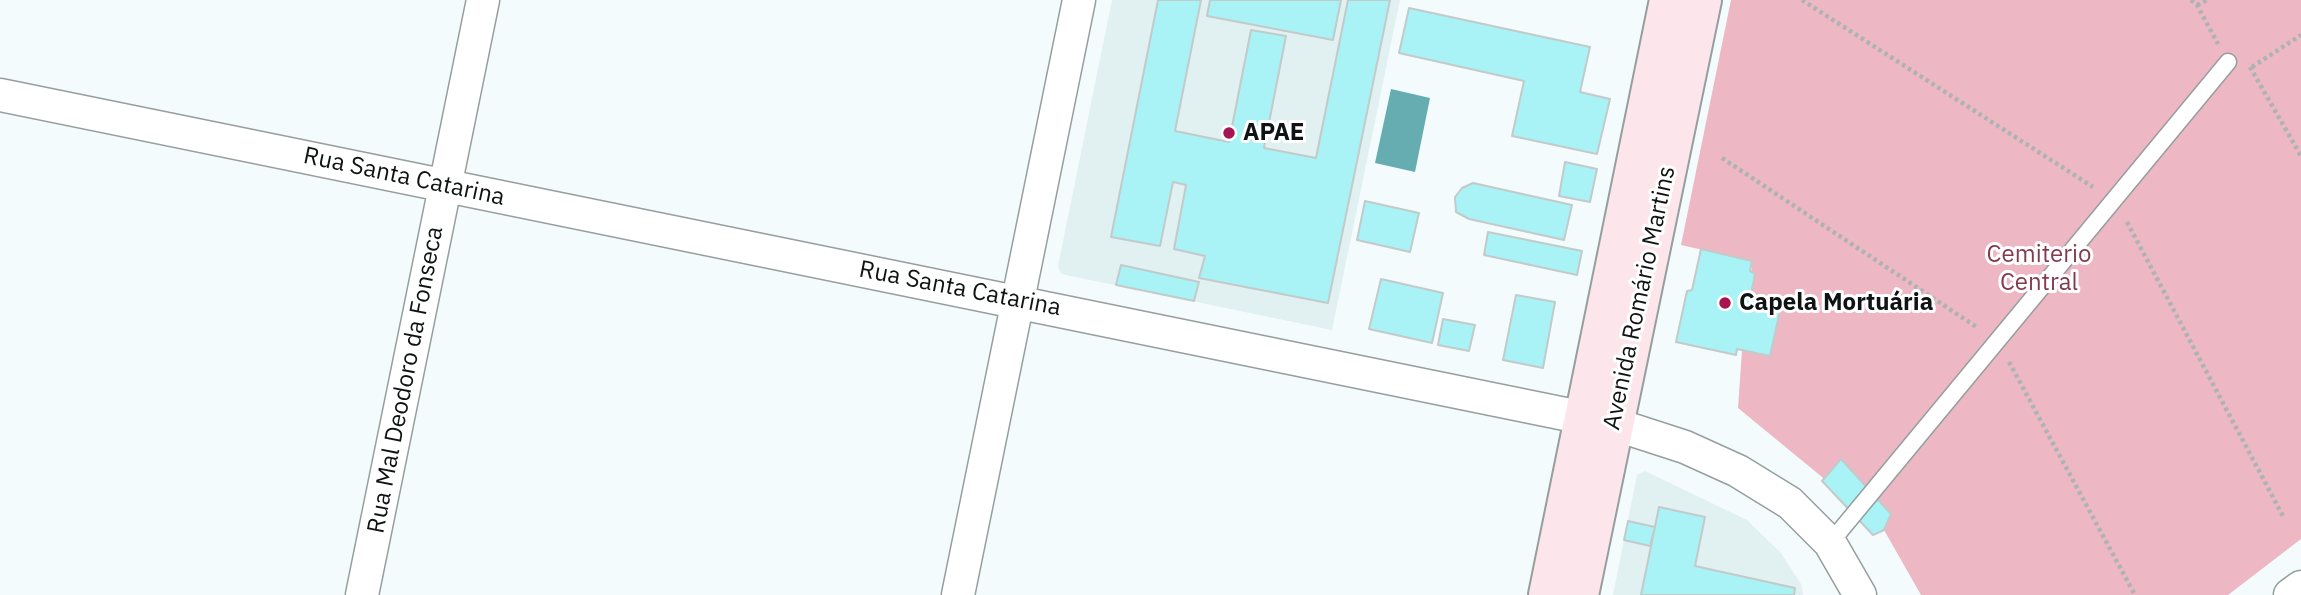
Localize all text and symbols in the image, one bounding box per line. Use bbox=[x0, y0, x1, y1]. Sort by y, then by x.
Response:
place label: APAE bbox=[1243, 119, 1304, 147]
marker: APAE bbox=[1221, 125, 1237, 141]
street label: Rua Santa Catarina bbox=[301, 142, 507, 212]
street label: Avenida Romário Martins bbox=[1598, 164, 1682, 432]
street label: Rua Mal Deodoro da Fonseca bbox=[362, 224, 450, 536]
park label: Cemiterio Central bbox=[1987, 241, 2091, 297]
street label: Rua Santa Catarina bbox=[857, 255, 1063, 323]
place label: Capela Mortuária bbox=[1739, 289, 1933, 317]
marker: Capela Mortuária bbox=[1717, 295, 1733, 311]

